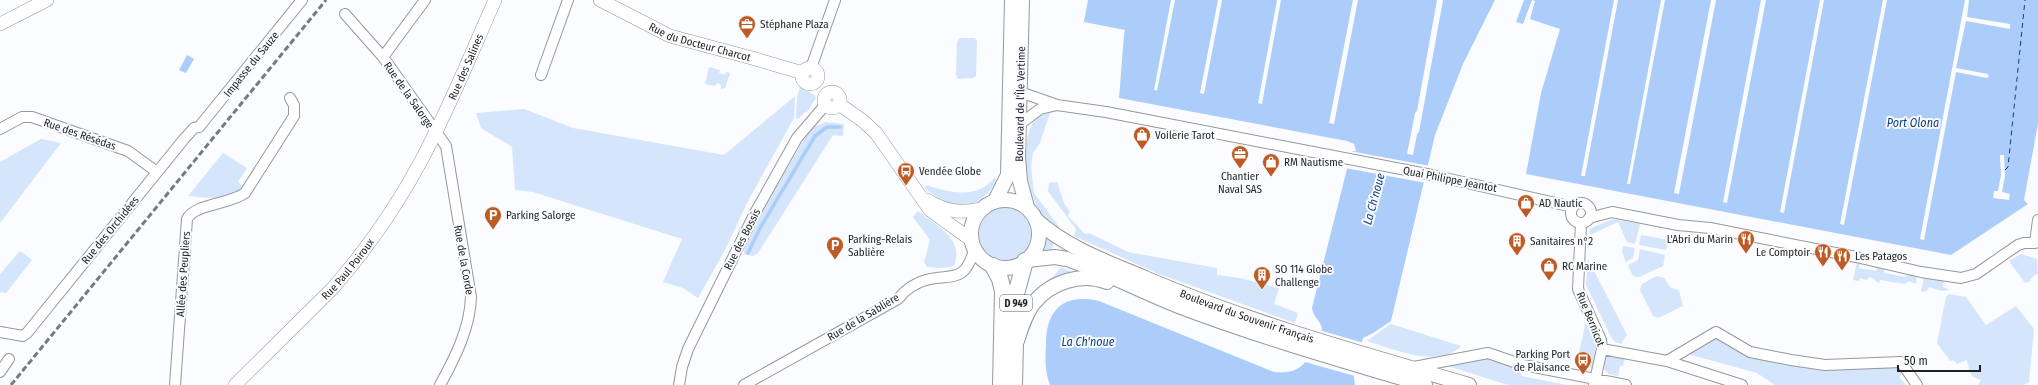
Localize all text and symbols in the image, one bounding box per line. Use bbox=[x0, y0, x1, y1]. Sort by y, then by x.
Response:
office icon: Stéphane Plaza bbox=[737, 14, 757, 39]
place label: Stéphane Plaza bbox=[760, 18, 829, 31]
street label: Rue du Docteur Charcot bbox=[647, 20, 752, 64]
street label: Impasse du Sauze bbox=[221, 29, 282, 100]
street label: Rue des Salines bbox=[446, 32, 487, 102]
street label: Boulevard de l'Île Vertime bbox=[1013, 46, 1028, 162]
street label: Rue de la Salorge bbox=[381, 60, 436, 131]
street label: Rue des Résédas bbox=[42, 116, 118, 153]
water label: Port Olona bbox=[1887, 116, 1939, 130]
shop icon: Voilerie Tarot bbox=[1132, 125, 1152, 150]
place label: Voilerie Tarot bbox=[1155, 129, 1215, 142]
office icon: Chantier Naval SAS bbox=[1230, 144, 1250, 169]
shop icon: RM Nautisme bbox=[1261, 152, 1281, 177]
place label: RM Nautisme bbox=[1284, 156, 1343, 169]
bus stop icon: Vendée Globe bbox=[896, 161, 916, 186]
street label: Quai Philippe Jeantot bbox=[1402, 164, 1498, 195]
place label: Vendée Globe bbox=[919, 165, 981, 178]
place label: Chantier Naval SAS bbox=[1218, 170, 1263, 196]
water label: La Ch'noue bbox=[1360, 171, 1388, 226]
shop icon: AD Nautic bbox=[1516, 193, 1536, 218]
street label: Rue des Orchidées bbox=[79, 194, 142, 267]
place label: AD Nautic bbox=[1539, 197, 1583, 210]
parking icon: Parking Salorge bbox=[483, 205, 503, 230]
street label: Rue des Bossis bbox=[721, 206, 764, 272]
place label: Parking Salorge bbox=[506, 209, 575, 222]
street label: Rue de la Corde bbox=[451, 224, 476, 296]
restaurant icon: L'Abri du Marin bbox=[1736, 229, 1756, 254]
street label: Allée des Peupliers bbox=[174, 231, 193, 317]
building icon: Sanitaires n°2 bbox=[1507, 231, 1527, 256]
place label: Parking-Relais Sablière bbox=[848, 233, 912, 259]
place label: L'Abri du Marin bbox=[1667, 233, 1733, 246]
parking icon: Parking-Relais Sablière bbox=[825, 235, 845, 260]
place label: Sanitaires n°2 bbox=[1530, 235, 1593, 248]
street label: Rue Paul Poiroux bbox=[319, 236, 377, 303]
restaurant icon: Le Comptoir bbox=[1813, 242, 1833, 267]
place label: Le Comptoir bbox=[1756, 246, 1810, 259]
restaurant icon: Les Patagos bbox=[1832, 246, 1852, 271]
place label: Les Patagos bbox=[1855, 250, 1907, 263]
shop icon: RC Marine bbox=[1539, 256, 1559, 281]
place label: RC Marine bbox=[1562, 260, 1607, 273]
place label: SO 114 Globe Challenge bbox=[1275, 263, 1333, 289]
building icon: SO 114 Globe Challenge bbox=[1252, 265, 1272, 290]
street label: Boulevard du Souvenir Français bbox=[1178, 287, 1316, 346]
street label: Rue Bernicot bbox=[1574, 290, 1607, 349]
street label: Rue de la Sablière bbox=[825, 291, 901, 344]
road number: D 949 bbox=[1000, 295, 1032, 311]
water label: La Ch'noue bbox=[1062, 335, 1115, 349]
scale bar bbox=[1898, 347, 1980, 373]
place label: Parking Port de Plaisance bbox=[1514, 348, 1570, 374]
bus stop icon: Parking Port de Plaisance bbox=[1573, 350, 1593, 375]
text: 50 m bbox=[1904, 354, 1928, 368]

